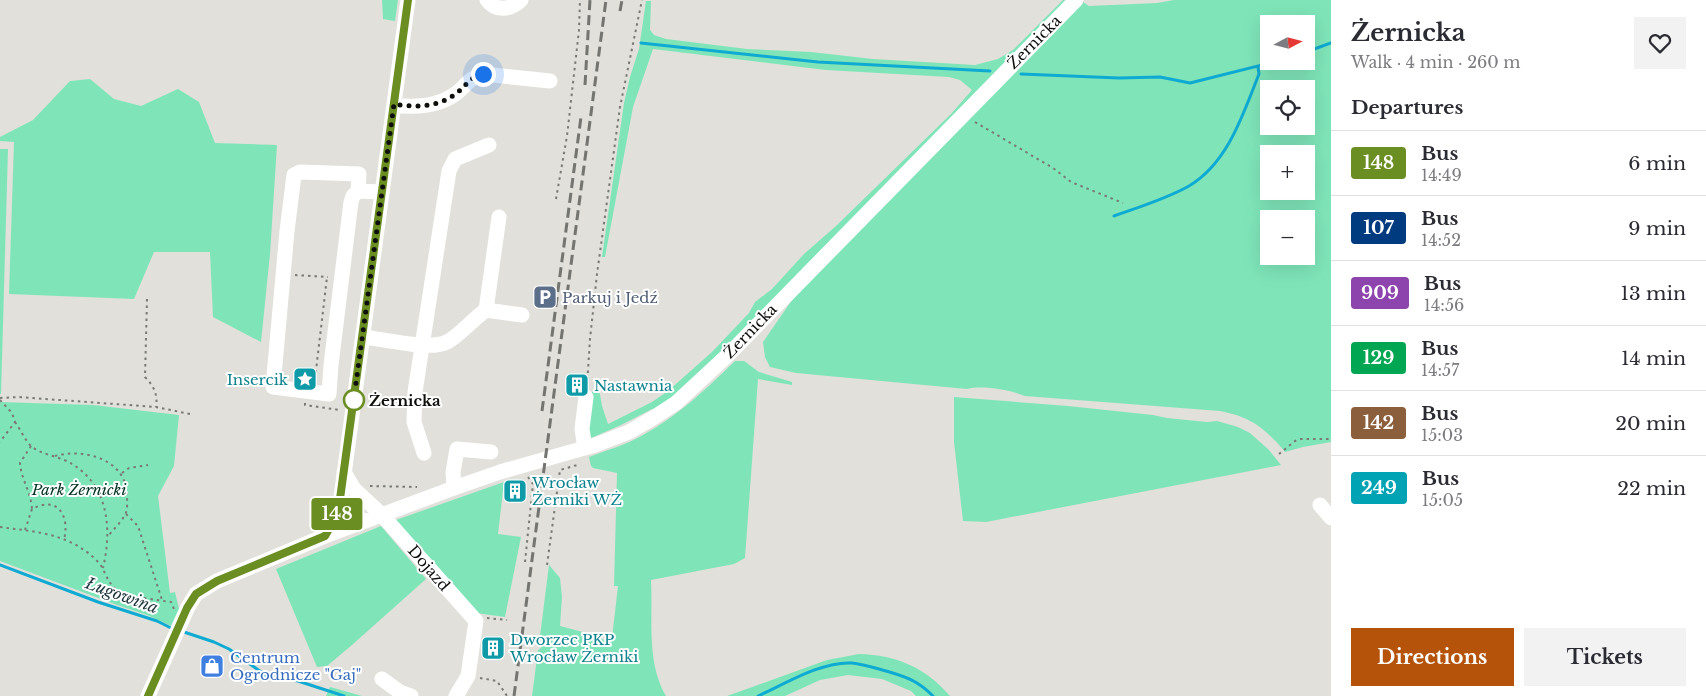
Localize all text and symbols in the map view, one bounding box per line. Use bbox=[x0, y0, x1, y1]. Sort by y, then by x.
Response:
street label: Żernicka bbox=[1003, 11, 1065, 73]
north arrow bbox=[1260, 15, 1315, 70]
map controls bbox=[1260, 15, 1315, 265]
button: heart bbox=[1634, 17, 1686, 69]
text: Żernicka bbox=[1351, 18, 1465, 47]
text: Walk · 4 min · 260 m bbox=[1351, 52, 1521, 72]
your location bbox=[471, 62, 496, 87]
button: locate bbox=[1260, 80, 1315, 135]
text: Departures bbox=[1351, 96, 1463, 119]
text: Bus bbox=[1421, 142, 1458, 165]
button: + bbox=[1260, 145, 1315, 200]
text: 148 bbox=[1363, 152, 1394, 174]
text: 6 min bbox=[1628, 152, 1686, 175]
text: 14:49 bbox=[1421, 165, 1462, 185]
text: Bus bbox=[1421, 207, 1458, 230]
button: − bbox=[1260, 210, 1315, 265]
text: 107 bbox=[1363, 217, 1394, 239]
text: 9 min bbox=[1628, 217, 1686, 240]
text: 14:52 bbox=[1421, 230, 1461, 250]
text: Bus bbox=[1424, 272, 1461, 295]
text: 909 bbox=[1361, 282, 1399, 304]
text: 13 min bbox=[1620, 282, 1686, 305]
parking icon: Parkuj i Jedź bbox=[532, 284, 558, 310]
place label: Parkuj i Jedź bbox=[562, 288, 658, 307]
text: 14:56 bbox=[1424, 295, 1464, 315]
street label: Żernicka bbox=[719, 299, 781, 362]
text: Bus bbox=[1421, 337, 1458, 360]
text: 129 bbox=[1363, 347, 1394, 369]
text: 14 min bbox=[1621, 347, 1686, 370]
text: 14:57 bbox=[1421, 360, 1459, 380]
place icon: Insercik bbox=[292, 366, 318, 392]
place label: Insercik bbox=[227, 370, 289, 389]
building icon: Nastawnia bbox=[564, 372, 590, 398]
place label: Nastawnia bbox=[594, 376, 673, 395]
marker: Żernicka bbox=[343, 389, 365, 411]
place label: Żernicka bbox=[369, 391, 441, 410]
text: Bus bbox=[1421, 402, 1458, 425]
text: 142 bbox=[1363, 412, 1394, 434]
text: 20 min bbox=[1615, 412, 1686, 435]
text: 15:03 bbox=[1421, 425, 1463, 445]
text: Bus bbox=[1422, 467, 1459, 490]
place label: Wrocław Żerniki WŻ bbox=[531, 473, 622, 509]
text: 249 bbox=[1361, 477, 1397, 499]
text: 22 min bbox=[1617, 477, 1686, 500]
building icon: Wrocław Żerniki WŻ bbox=[502, 478, 528, 504]
park label: Park Żernicki bbox=[31, 480, 127, 499]
text: 15:05 bbox=[1422, 490, 1463, 510]
line badge: 148 bbox=[308, 498, 366, 530]
text: 148 bbox=[321, 503, 353, 525]
street label: Dojazd bbox=[404, 541, 454, 595]
water label: Ługowina bbox=[82, 572, 161, 617]
button: Directions bbox=[1351, 628, 1514, 686]
button: Tickets bbox=[1524, 628, 1686, 686]
place label: Dworzec PKP Wrocław Żerniki bbox=[509, 630, 638, 666]
building icon: Dworzec PKP Wrocław Żerniki bbox=[480, 635, 506, 661]
place label: Centrum Ogrodnicze "Gaj" bbox=[230, 648, 361, 684]
shop icon: Centrum Ogrodnicze "Gaj" bbox=[199, 653, 225, 679]

